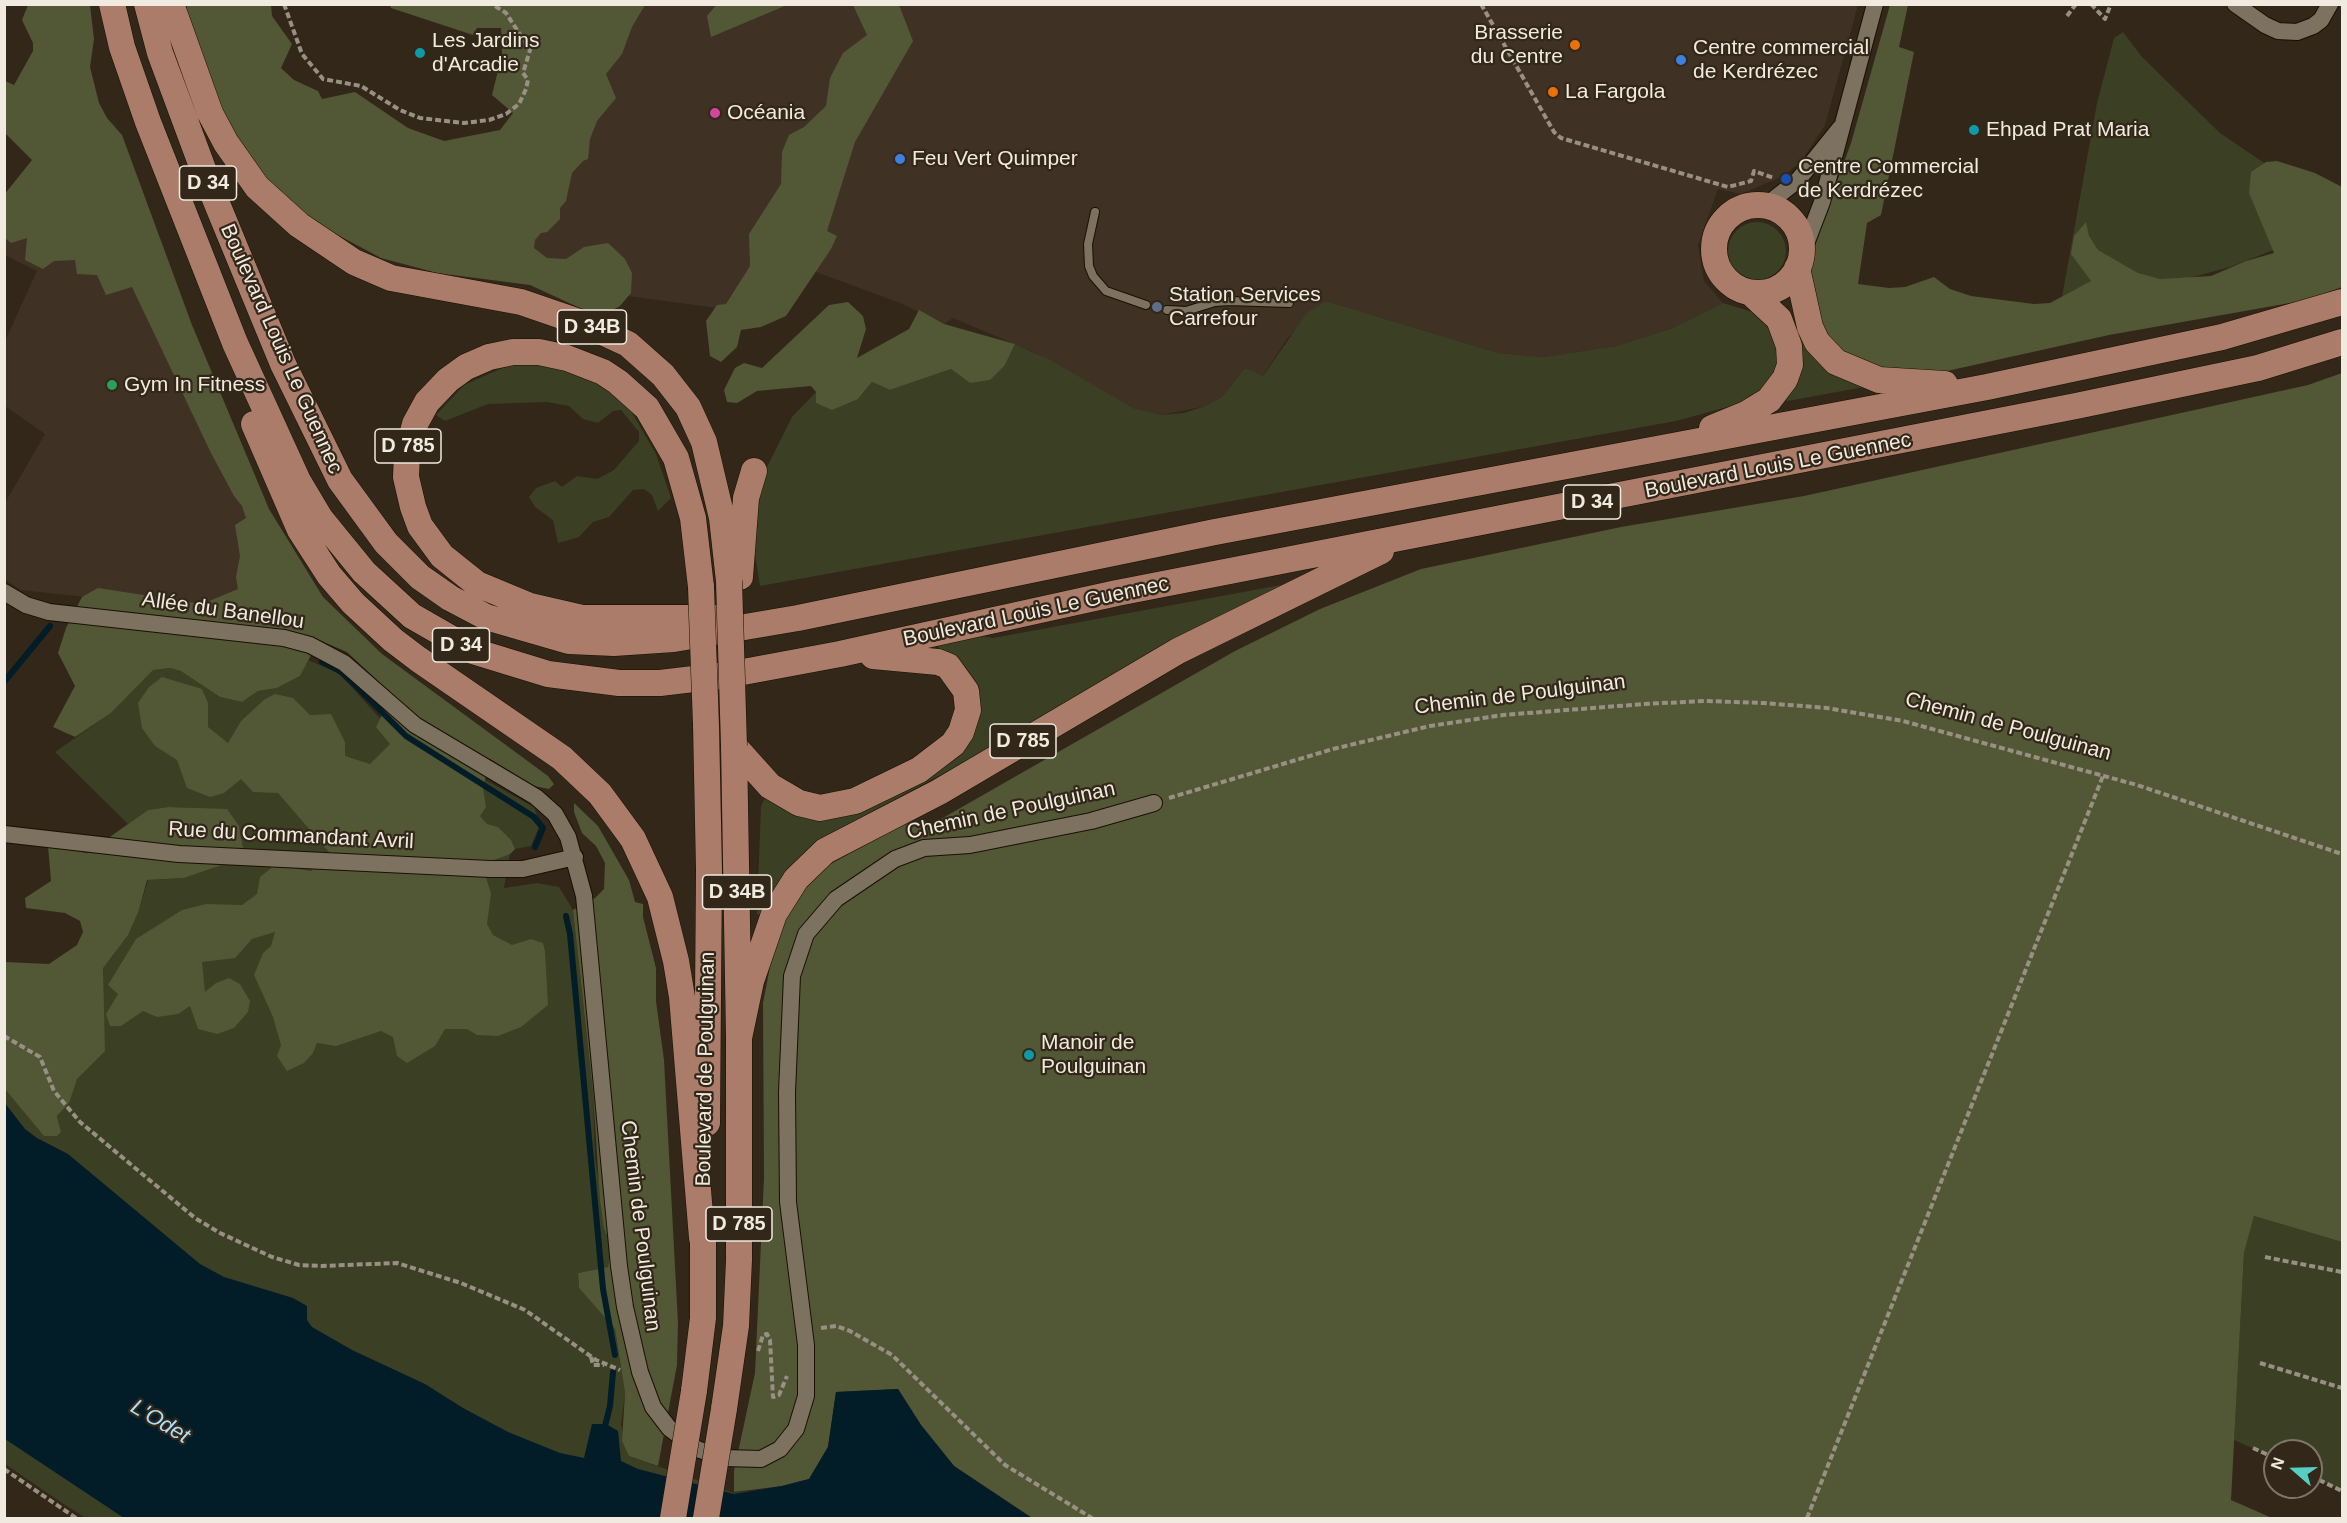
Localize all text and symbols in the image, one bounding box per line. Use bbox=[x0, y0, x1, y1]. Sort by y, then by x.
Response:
place label: Brasserie du Centre bbox=[1471, 20, 1563, 70]
place label: Les Jardins d'Arcadie bbox=[432, 28, 539, 78]
place label: Centre commercial de Kerdrézec bbox=[1693, 35, 1869, 85]
marker: Brasserie du Centre bbox=[1568, 38, 1582, 52]
marker: Les Jardins d'Arcadie bbox=[413, 46, 427, 60]
marker: Centre commercial de Kerdrézec bbox=[1674, 53, 1688, 67]
place label: La Fargola bbox=[1565, 79, 1665, 105]
marker: La Fargola bbox=[1546, 85, 1560, 99]
place label: Océania bbox=[727, 100, 805, 126]
marker: Océania bbox=[708, 106, 722, 120]
place label: Ehpad Prat Maria bbox=[1986, 117, 2149, 143]
marker: Ehpad Prat Maria bbox=[1967, 123, 1981, 137]
place label: Feu Vert Quimper bbox=[912, 146, 1078, 172]
marker: Feu Vert Quimper bbox=[893, 152, 907, 166]
place label: Centre Commercial de Kerdrézec bbox=[1798, 154, 1979, 204]
road number: D 34 bbox=[180, 166, 236, 200]
marker: Centre Commercial de Kerdrézec bbox=[1779, 172, 1793, 186]
street label: Boulevard Louis Le Guennec bbox=[214, 220, 348, 478]
place label: Station Services Carrefour bbox=[1169, 282, 1321, 332]
marker: Station Services Carrefour bbox=[1150, 300, 1164, 314]
road number: D 34B bbox=[558, 310, 626, 344]
place label: Gym In Fitness bbox=[124, 372, 265, 398]
marker: Gym In Fitness bbox=[105, 378, 119, 392]
street label: Boulevard Louis Le Guennec bbox=[1643, 428, 1913, 504]
road number: D 785 bbox=[375, 429, 441, 463]
road number: D 34 bbox=[1564, 485, 1620, 519]
street label: Boulevard Louis Le Guennec bbox=[901, 572, 1171, 652]
street label: Allée du Banellou bbox=[140, 587, 306, 635]
road number: D 34 bbox=[432, 628, 490, 662]
street label: Chemin de Poulguinan bbox=[1413, 670, 1627, 720]
street label: Chemin de Poulguinan bbox=[1902, 687, 2114, 767]
road number: D 785 bbox=[990, 724, 1056, 758]
street label: Chemin de Poulguinan bbox=[904, 777, 1118, 845]
street label: Rue du Commandant Avril bbox=[168, 817, 414, 855]
road number: D 34B bbox=[702, 875, 771, 909]
street label: Boulevard de Poulguinan bbox=[691, 951, 721, 1187]
place label: Manoir de Poulguinan bbox=[1041, 1030, 1146, 1080]
marker: Manoir de Poulguinan bbox=[1022, 1048, 1036, 1062]
street label: Chemin de Poulguinan bbox=[615, 1119, 665, 1333]
road number: D 785 bbox=[706, 1207, 772, 1241]
water label: L'Odet bbox=[126, 1394, 194, 1450]
north arrow bbox=[2263, 1439, 2323, 1499]
text: N bbox=[2268, 1455, 2287, 1472]

